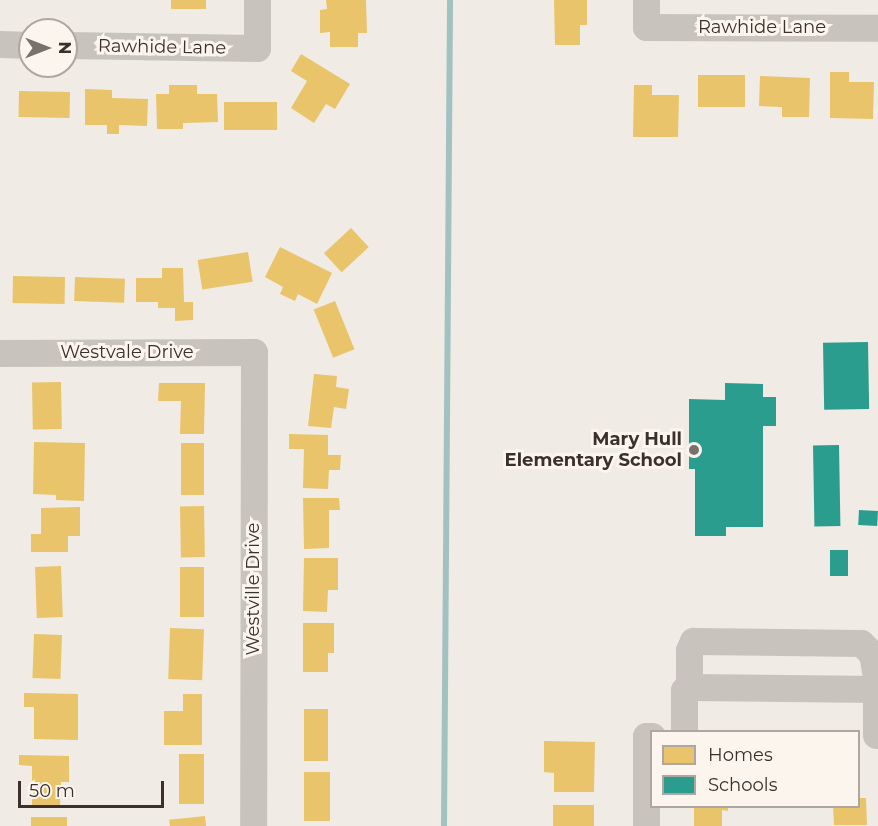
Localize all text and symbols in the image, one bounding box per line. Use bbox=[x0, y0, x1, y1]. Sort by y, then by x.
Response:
street label: Rawhide Lane bbox=[698, 16, 826, 38]
north arrow bbox=[18, 18, 78, 78]
street label: Rawhide Lane bbox=[98, 35, 226, 59]
text: N bbox=[55, 42, 74, 54]
street label: Westvale Drive bbox=[60, 341, 194, 363]
place label: Mary Hull Elementary School bbox=[505, 429, 682, 472]
marker: Mary Hull Elementary School bbox=[687, 443, 701, 457]
street label: Westville Drive bbox=[242, 523, 264, 655]
legend bbox=[650, 730, 860, 808]
text: Homes bbox=[708, 744, 773, 766]
scale bar bbox=[21, 769, 166, 807]
text: Schools bbox=[708, 774, 777, 796]
text: 50 m bbox=[29, 780, 75, 802]

